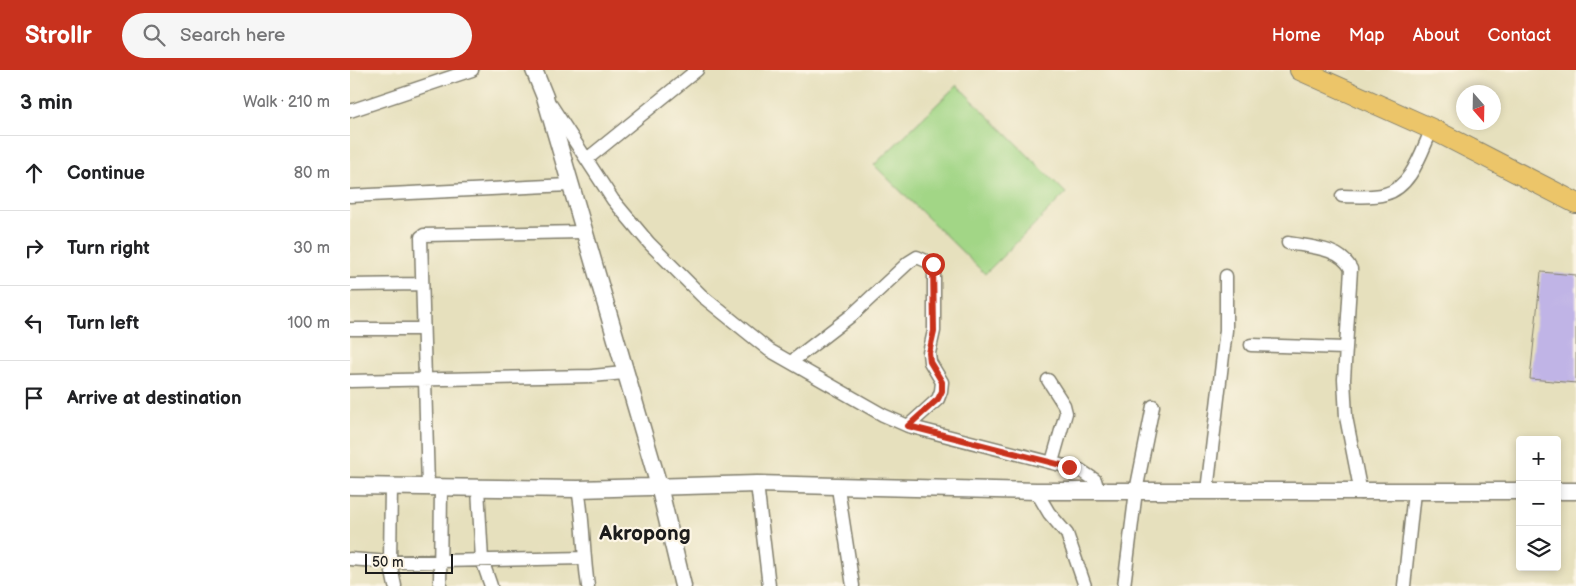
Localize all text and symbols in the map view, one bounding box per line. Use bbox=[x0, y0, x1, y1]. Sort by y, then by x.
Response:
search box bbox=[122, 13, 472, 58]
text: Strollr bbox=[25, 21, 92, 50]
icon: search bbox=[140, 21, 168, 49]
text: Search here bbox=[180, 24, 285, 47]
text: Home bbox=[1272, 25, 1321, 46]
text: Map bbox=[1349, 25, 1385, 46]
text: About bbox=[1413, 25, 1460, 46]
text: Contact bbox=[1488, 25, 1551, 46]
north arrow bbox=[1456, 85, 1501, 130]
text: 3 min bbox=[20, 90, 73, 115]
text: Walk · 210 m bbox=[243, 93, 330, 112]
icon: ahead bbox=[20, 159, 48, 187]
text: Continue bbox=[67, 162, 145, 185]
text: 80 m bbox=[294, 164, 330, 183]
icon: right bbox=[20, 234, 48, 262]
text: Turn right bbox=[67, 237, 150, 260]
text: 30 m bbox=[293, 239, 330, 258]
route start bbox=[922, 253, 945, 276]
icon: left bbox=[20, 309, 48, 337]
text: Turn left bbox=[67, 312, 139, 335]
text: 100 m bbox=[287, 314, 330, 333]
icon: arrive bbox=[20, 384, 48, 412]
text: Arrive at destination bbox=[67, 387, 242, 410]
map controls bbox=[1516, 436, 1561, 571]
button: + bbox=[1516, 436, 1561, 481]
route end bbox=[1058, 456, 1081, 479]
button: − bbox=[1516, 481, 1561, 526]
district label: Akropong bbox=[598, 521, 691, 546]
button: layers bbox=[1516, 526, 1561, 571]
scale bar bbox=[365, 551, 452, 574]
text: 50 m bbox=[372, 554, 404, 571]

